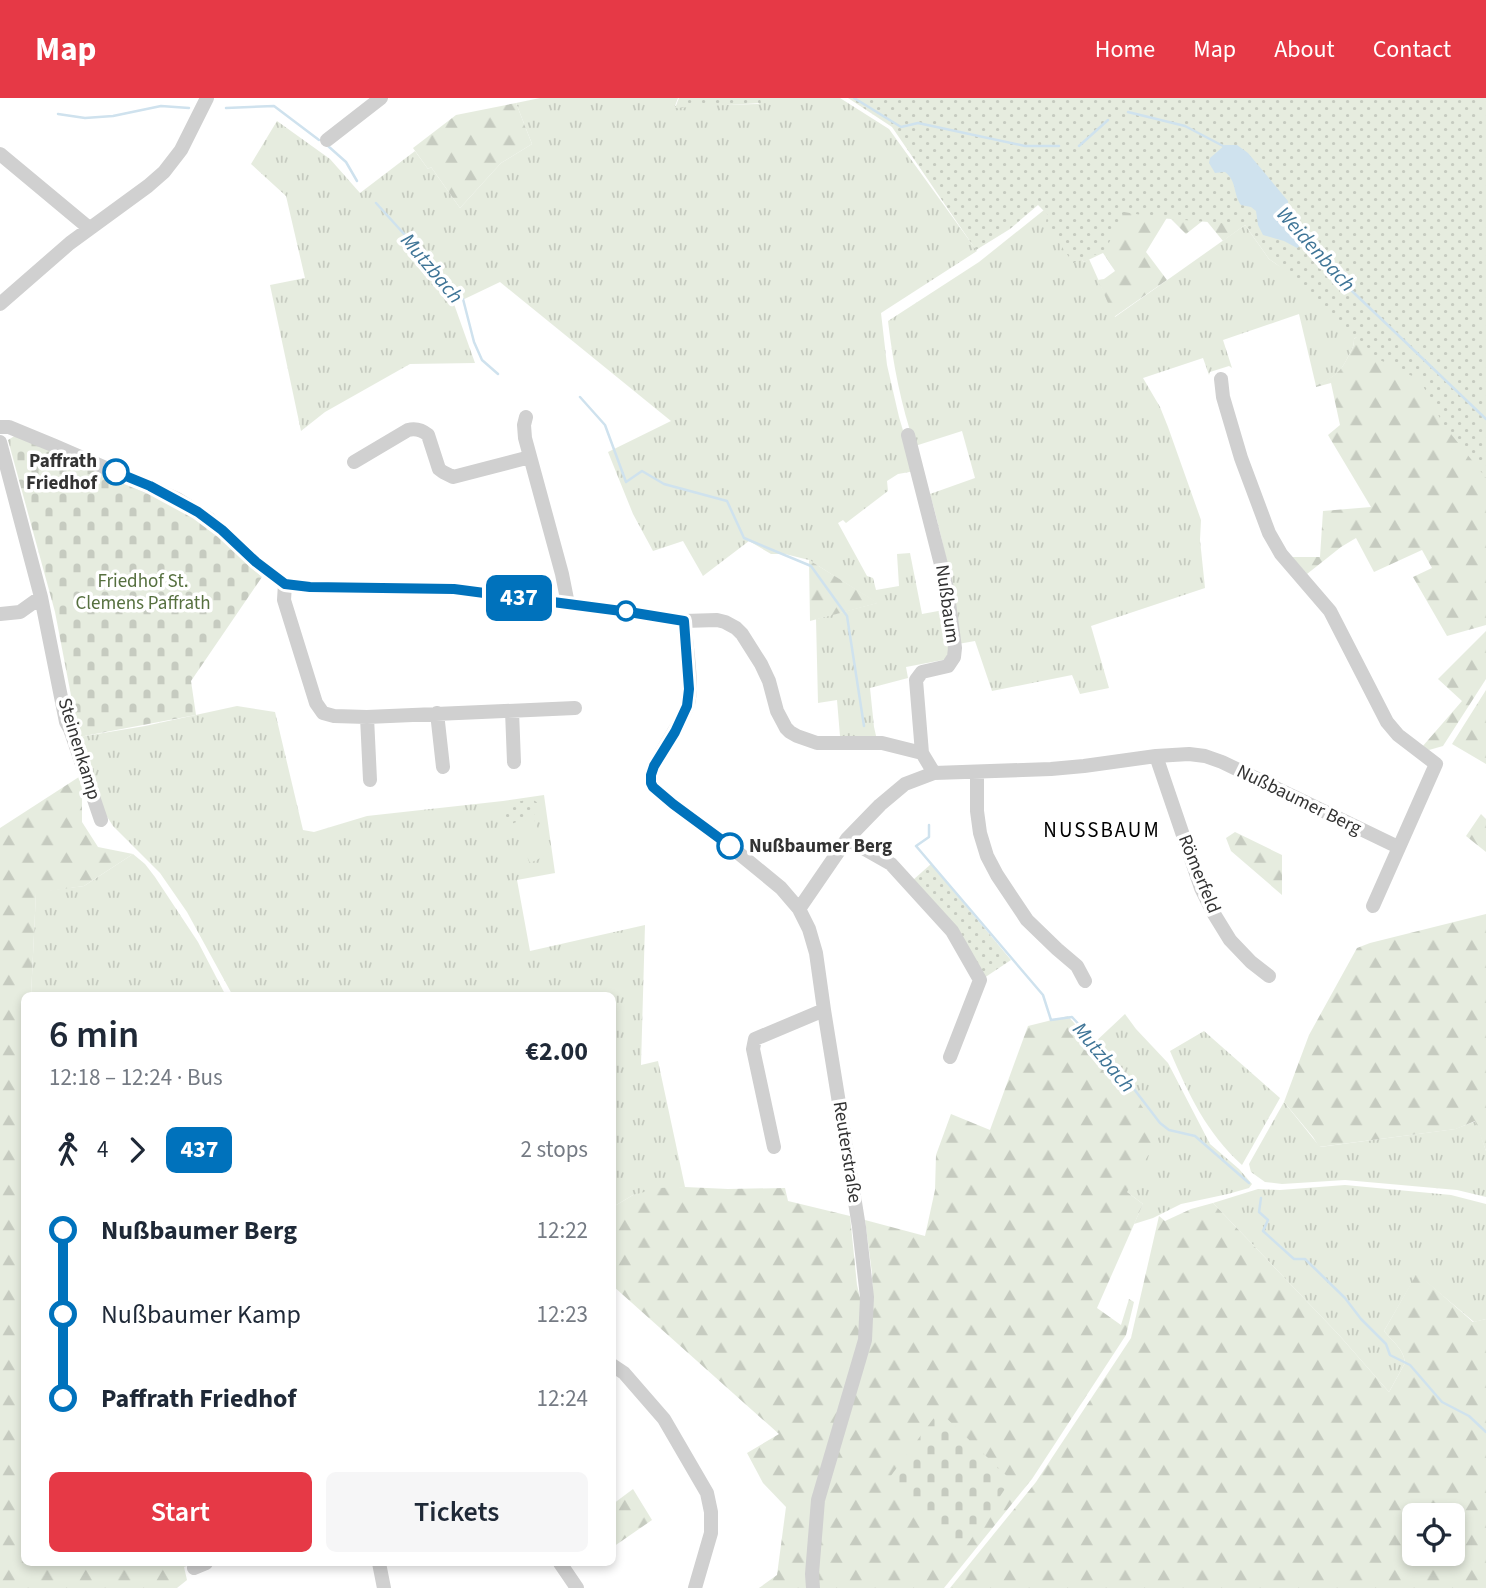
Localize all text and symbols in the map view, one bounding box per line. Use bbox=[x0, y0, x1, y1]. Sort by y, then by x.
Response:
text: Map bbox=[35, 26, 96, 73]
text: Home bbox=[1095, 32, 1155, 67]
text: Map bbox=[1193, 32, 1236, 67]
text: About bbox=[1274, 32, 1335, 67]
text: Contact bbox=[1373, 32, 1451, 67]
water label: Weidenbach bbox=[1269, 200, 1363, 298]
water label: Mutzbach bbox=[394, 226, 470, 310]
place label: Paffrath Friedhof bbox=[26, 448, 99, 497]
marker: Paffrath Friedhof bbox=[103, 459, 129, 485]
street label: Nußbaum bbox=[928, 563, 966, 645]
park label: Friedhof St. Clemens Paffrath bbox=[75, 568, 211, 617]
line badge: 437 bbox=[479, 575, 559, 621]
text: 437 bbox=[500, 580, 538, 615]
unlabelled marker bbox=[616, 601, 636, 621]
street label: Steinenkamp bbox=[51, 695, 107, 803]
street label: Nußbaumer Berg bbox=[1232, 758, 1366, 842]
district label: NUSSBAUM bbox=[1043, 815, 1161, 845]
street label: Römerfeld bbox=[1171, 831, 1227, 917]
marker: Nußbaumer Berg bbox=[717, 833, 743, 859]
place label: Nußbaumer Berg bbox=[749, 833, 892, 860]
text: 6 min bbox=[49, 1008, 139, 1062]
water label: Mutzbach bbox=[1066, 1015, 1142, 1099]
text: €2.00 bbox=[525, 1033, 588, 1070]
text: 12:18 – 12:24 · Bus bbox=[49, 1061, 223, 1094]
street label: Reuterstraße bbox=[826, 1099, 868, 1205]
icon: walk bbox=[49, 1131, 87, 1169]
icon: forward bbox=[118, 1131, 156, 1169]
text: 437 bbox=[180, 1132, 218, 1167]
text: 4 bbox=[97, 1133, 108, 1166]
text: 2 stops bbox=[521, 1133, 588, 1166]
text: Nußbaumer Berg bbox=[101, 1212, 297, 1249]
text: 12:22 bbox=[537, 1214, 588, 1247]
text: Nußbaumer Kamp bbox=[101, 1296, 301, 1333]
text: 12:23 bbox=[537, 1298, 588, 1331]
text: Paffrath Friedhof bbox=[101, 1380, 296, 1417]
text: 12:24 bbox=[537, 1382, 588, 1415]
button: Start bbox=[49, 1472, 312, 1552]
button: Tickets bbox=[326, 1472, 588, 1552]
map controls bbox=[1402, 1503, 1465, 1566]
button: locate bbox=[1402, 1503, 1465, 1566]

